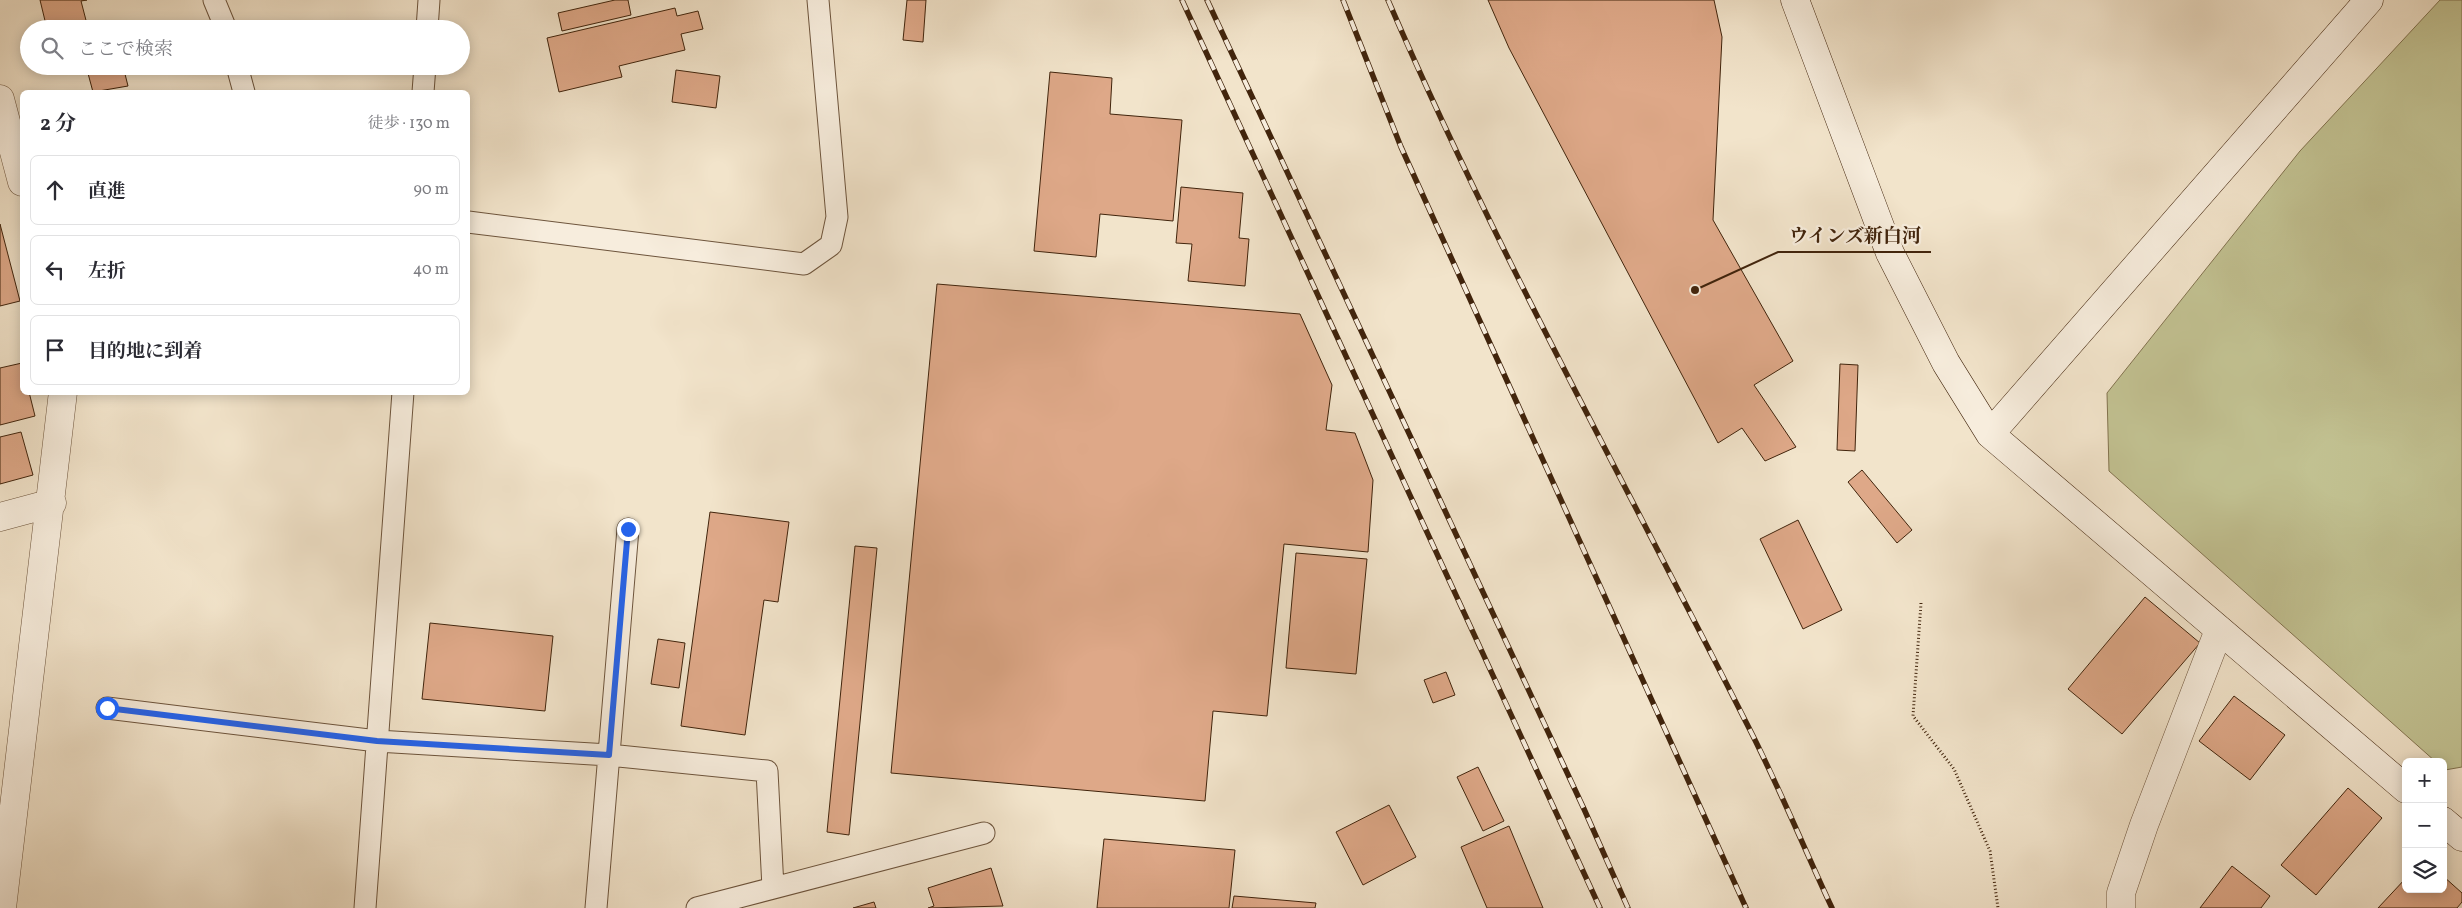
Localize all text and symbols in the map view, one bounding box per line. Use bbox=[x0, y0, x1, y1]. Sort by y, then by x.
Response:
search box bbox=[20, 20, 470, 75]
icon: search bbox=[38, 34, 66, 62]
text: ここで検索 bbox=[78, 37, 173, 63]
text: 2 分 bbox=[40, 110, 76, 139]
text: 徒歩 · 130 m bbox=[367, 113, 450, 135]
icon: ahead bbox=[41, 176, 69, 204]
text: 直進 bbox=[88, 179, 126, 205]
text: 90 m bbox=[413, 179, 449, 201]
callout: ウインズ新白河 bbox=[1778, 218, 1931, 252]
text: ウインズ新白河 bbox=[1789, 224, 1921, 250]
icon: left bbox=[41, 256, 69, 284]
text: 左折 bbox=[88, 259, 126, 285]
text: 40 m bbox=[413, 259, 449, 281]
icon: arrive bbox=[41, 336, 69, 364]
text: 目的地に到着 bbox=[88, 339, 202, 365]
route end bbox=[617, 518, 640, 541]
route start bbox=[96, 697, 119, 720]
map controls bbox=[2402, 758, 2447, 893]
button: + bbox=[2402, 758, 2447, 803]
button: − bbox=[2402, 803, 2447, 848]
button: layers bbox=[2402, 848, 2447, 893]

